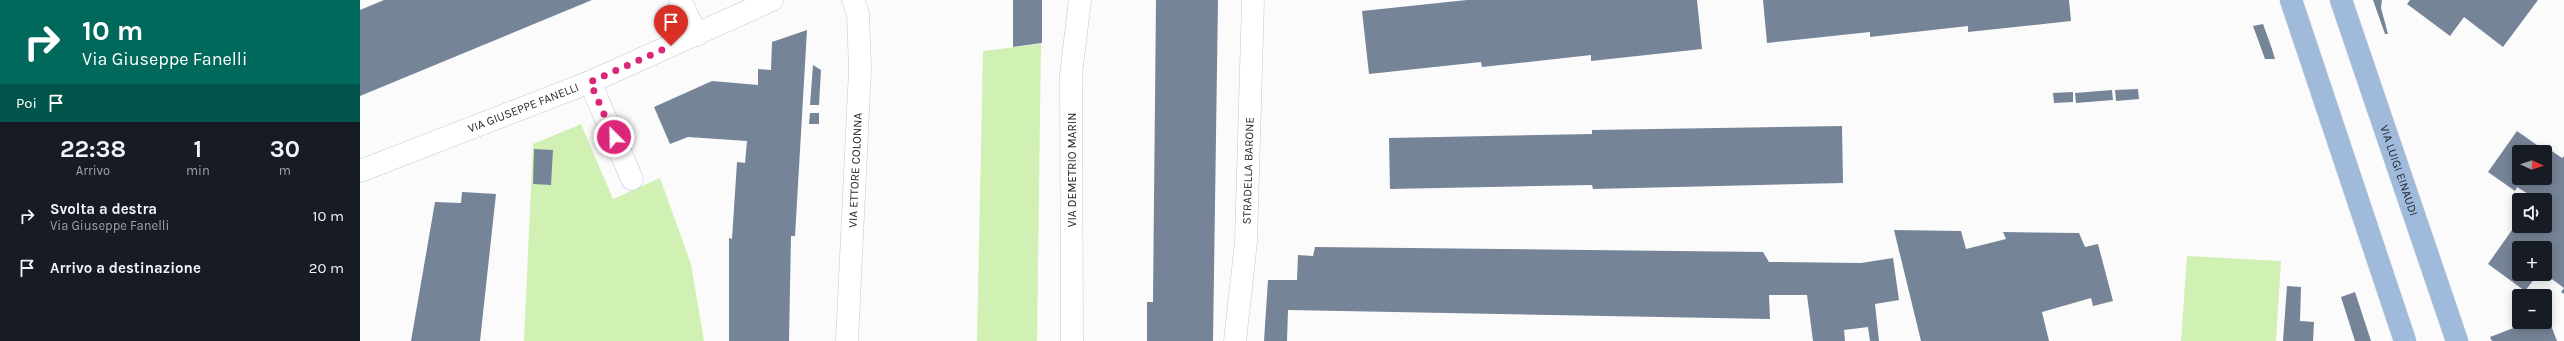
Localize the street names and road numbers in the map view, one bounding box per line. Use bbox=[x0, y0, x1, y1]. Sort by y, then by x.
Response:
street label: VIA GIUSEPPE FANELLI bbox=[466, 80, 581, 136]
street label: VIA ETTORE COLONNA bbox=[845, 112, 865, 228]
street label: VIA DEMETRIO MARIN bbox=[1065, 113, 1079, 227]
street label: STRADELLA BARONE bbox=[1240, 117, 1257, 225]
street label: VIA LUIGI EINAUDI bbox=[2377, 123, 2421, 218]

